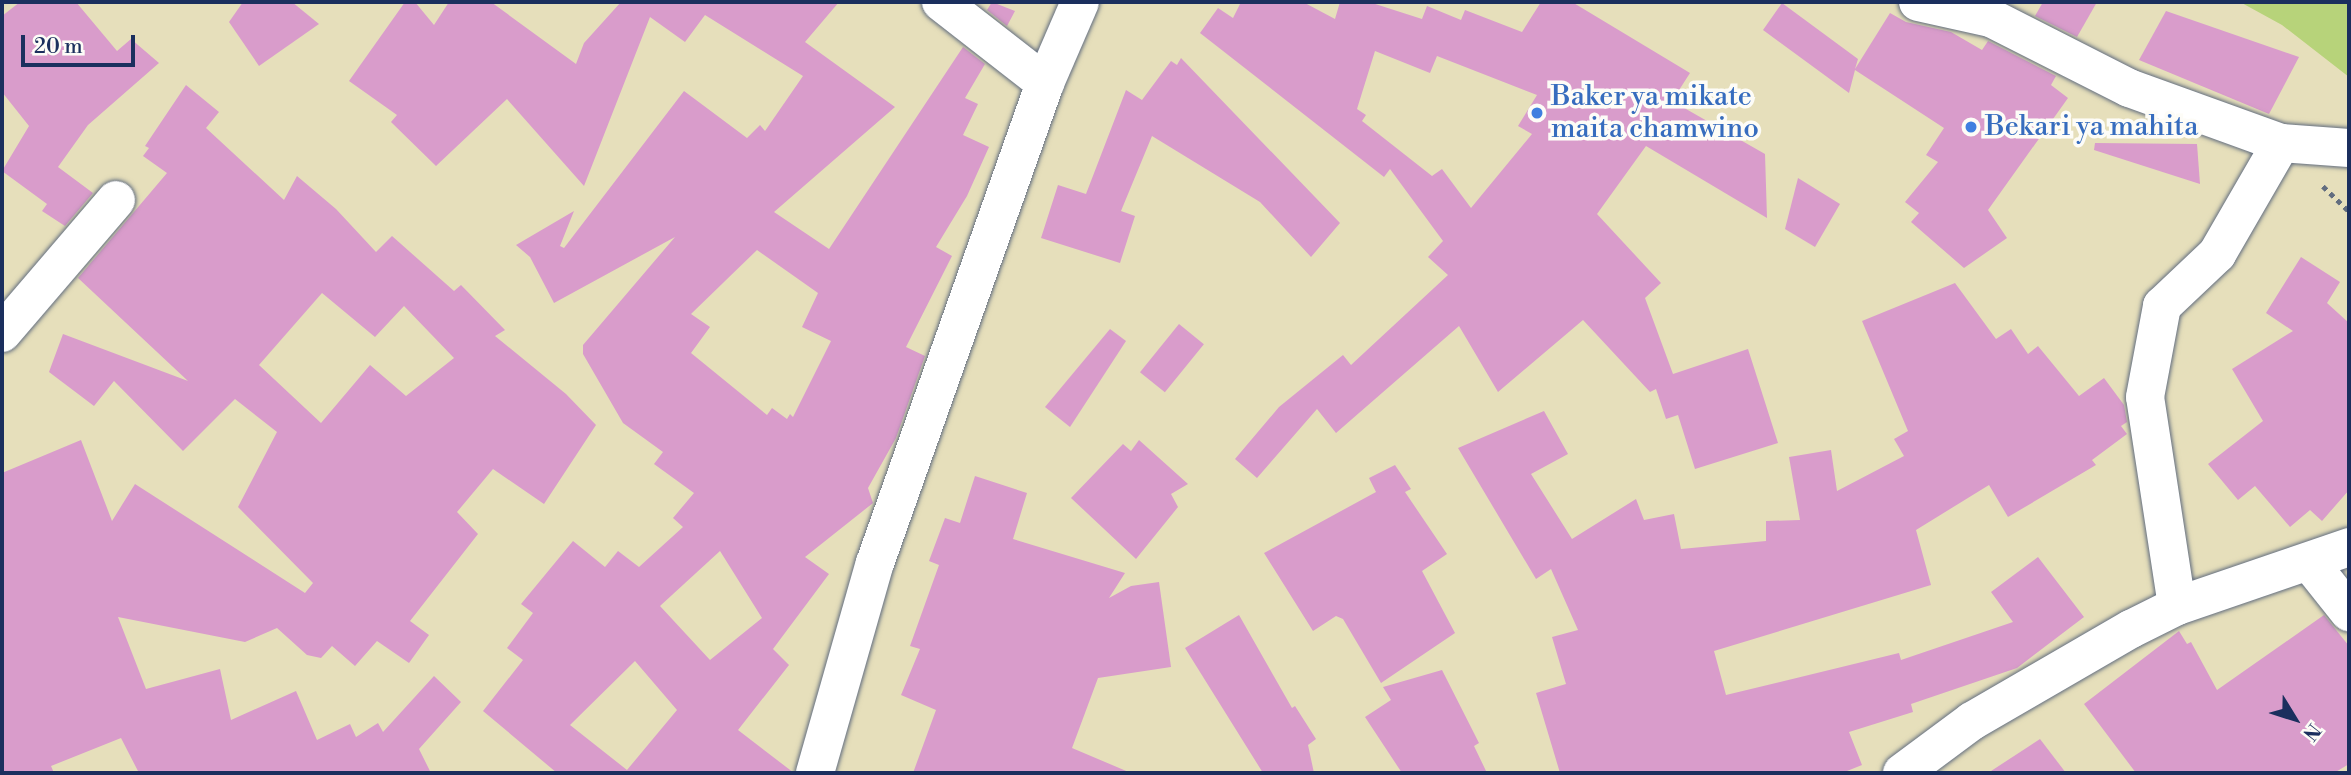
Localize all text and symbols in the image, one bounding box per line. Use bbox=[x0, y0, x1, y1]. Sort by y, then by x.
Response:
scale bar bbox=[24, 21, 138, 65]
text: 20 m bbox=[34, 34, 83, 60]
place label: Baker ya mikate maita chamwino bbox=[1551, 80, 1759, 146]
marker: Baker ya mikate maita chamwino bbox=[1529, 105, 1545, 121]
place label: Bekari ya mahita bbox=[1985, 110, 2198, 144]
marker: Bekari ya mahita bbox=[1963, 119, 1979, 135]
north arrow bbox=[2260, 684, 2330, 754]
text: N bbox=[2297, 719, 2326, 745]

